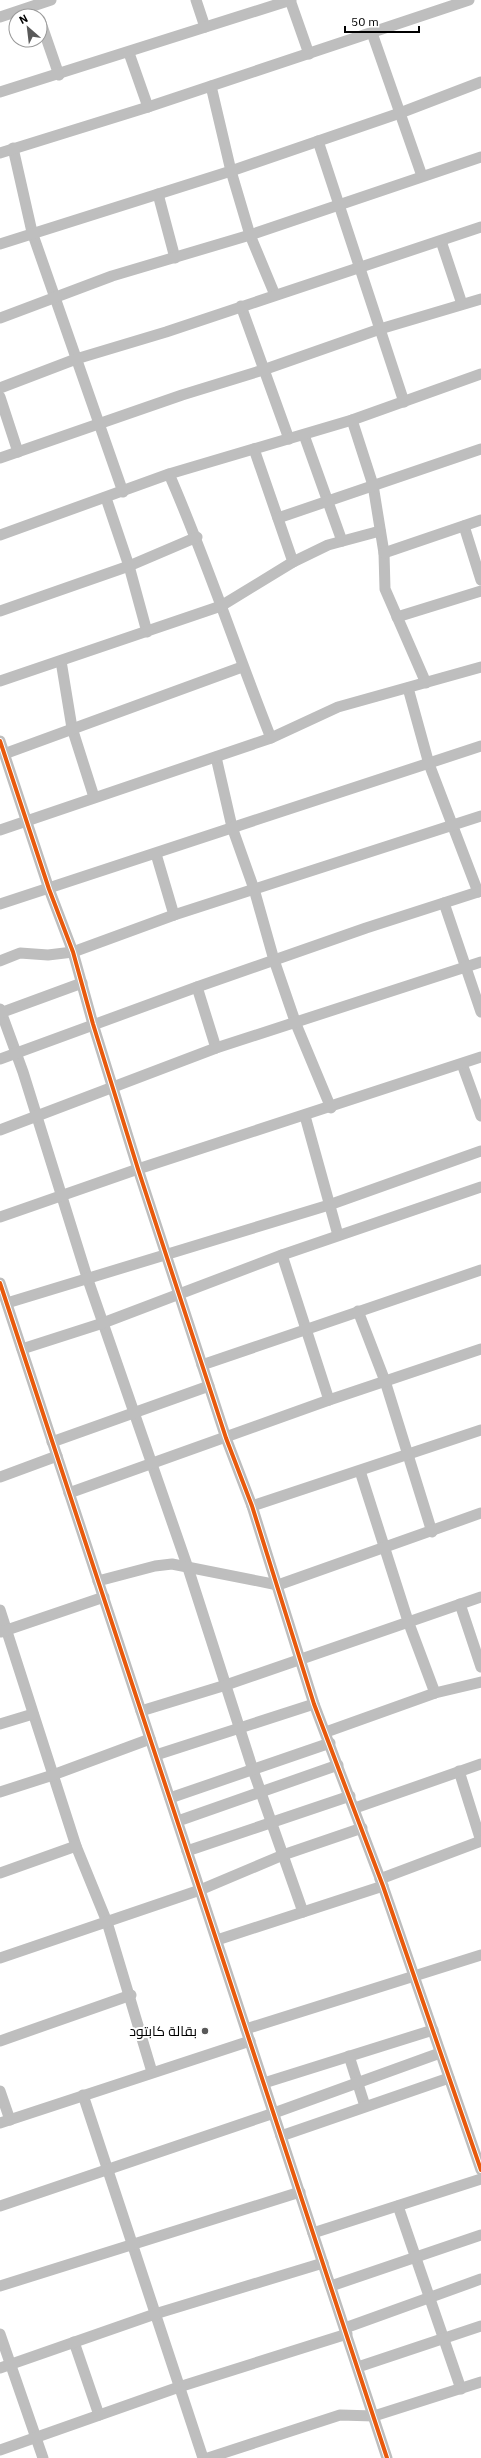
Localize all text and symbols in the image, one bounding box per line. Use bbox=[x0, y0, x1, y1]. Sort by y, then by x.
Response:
north arrow bbox=[8, 8, 48, 48]
scale bar bbox=[345, 8, 419, 34]
text: N bbox=[17, 11, 30, 27]
text: 50 m bbox=[351, 14, 379, 29]
place label: بقالة كابتود bbox=[129, 2022, 197, 2040]
marker: بقالة كابتود bbox=[200, 2026, 210, 2036]

